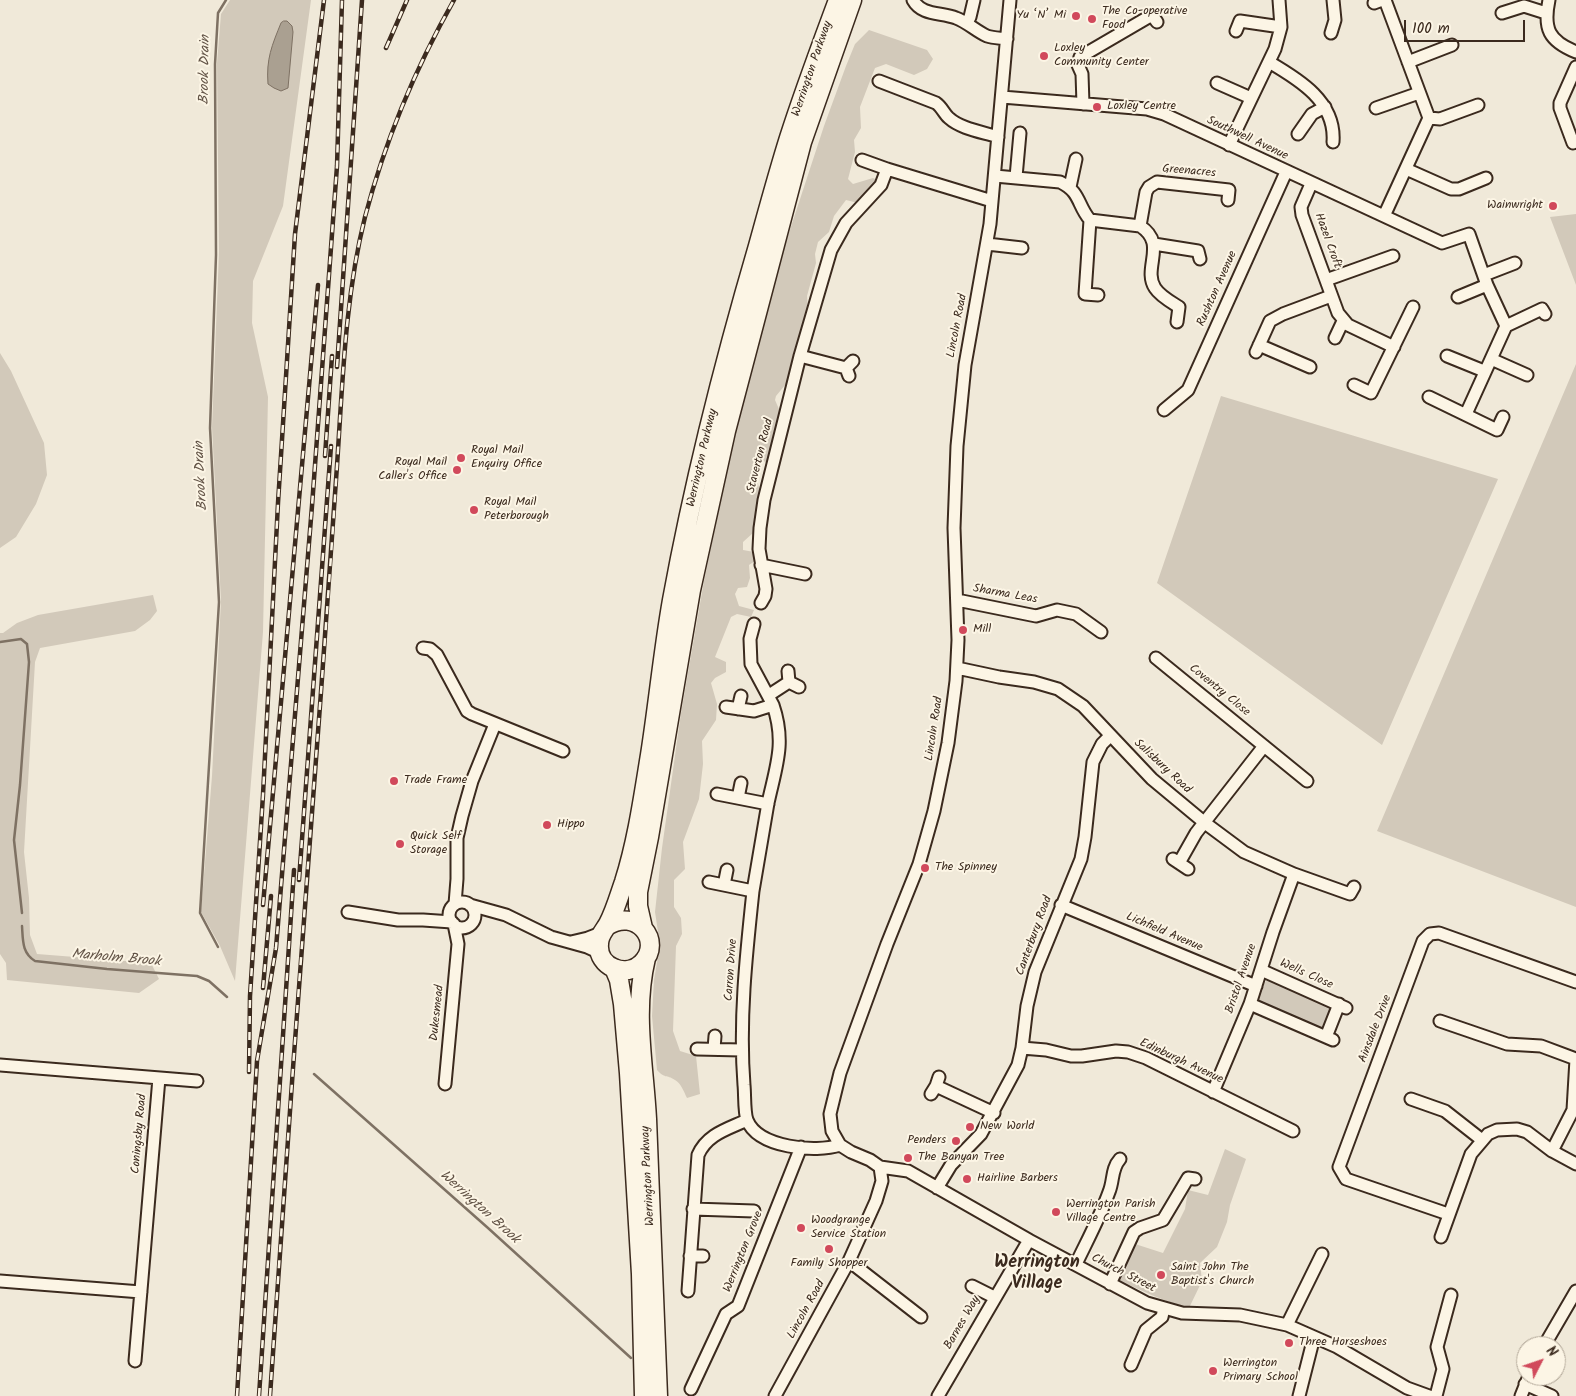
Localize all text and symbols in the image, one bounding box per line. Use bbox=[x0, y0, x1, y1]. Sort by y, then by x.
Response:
place label: The Co-operative Food bbox=[1102, 5, 1187, 33]
place label: Yu ‘N’ Mi bbox=[1016, 9, 1066, 23]
marker: Yu ‘N’ Mi bbox=[1070, 10, 1082, 22]
scale bar bbox=[1406, 10, 1527, 42]
marker: The Co-operative Food bbox=[1086, 13, 1098, 25]
text: 100 m bbox=[1412, 17, 1450, 41]
street label: Werrington Parkway bbox=[790, 19, 836, 119]
water label: Brook Drain bbox=[197, 35, 215, 105]
place label: Loxley Community Center bbox=[1054, 42, 1149, 70]
marker: Loxley Community Center bbox=[1038, 50, 1050, 62]
place label: Loxley Centre bbox=[1107, 100, 1176, 114]
marker: Loxley Centre bbox=[1091, 101, 1103, 113]
street label: Southwell Avenue bbox=[1204, 114, 1290, 164]
street label: Greenacres bbox=[1161, 162, 1217, 182]
place label: Wainwright bbox=[1487, 199, 1543, 213]
marker: Wainwright bbox=[1547, 200, 1559, 212]
street label: Hazel Croft bbox=[1310, 211, 1344, 271]
street label: Rushton Avenue bbox=[1195, 249, 1241, 329]
street label: Lincoln Road bbox=[945, 293, 971, 359]
street label: Werrington Parkway bbox=[685, 408, 721, 508]
street label: Staverton Road bbox=[745, 417, 777, 495]
water label: Brook Drain bbox=[192, 441, 212, 511]
place label: Royal Mail Enquiry Office bbox=[471, 444, 542, 472]
marker: Royal Mail Enquiry Office bbox=[455, 452, 467, 464]
place label: Royal Mail Caller's Office bbox=[378, 456, 447, 484]
marker: Royal Mail Caller's Office bbox=[451, 464, 463, 476]
place label: Royal Mail Peterborough bbox=[484, 496, 549, 524]
marker: Royal Mail Peterborough bbox=[468, 504, 480, 516]
street label: Sharma Leas bbox=[972, 582, 1038, 608]
place label: Mill bbox=[973, 623, 991, 637]
marker: Mill bbox=[957, 624, 969, 636]
street label: Coventry Close bbox=[1185, 662, 1253, 720]
street label: Lincoln Road bbox=[923, 696, 947, 762]
street label: Salisbury Road bbox=[1130, 737, 1194, 797]
place label: Trade Frame bbox=[404, 774, 467, 788]
marker: Trade Frame bbox=[388, 775, 400, 787]
place label: Hippo bbox=[557, 818, 585, 832]
marker: Hippo bbox=[541, 819, 553, 831]
place label: Quick Self Storage bbox=[410, 830, 461, 858]
marker: Quick Self Storage bbox=[394, 838, 406, 850]
place label: The Spinney bbox=[935, 861, 997, 875]
marker: The Spinney bbox=[919, 862, 931, 874]
street label: Canterbury Road bbox=[1014, 894, 1056, 978]
street label: Lichfield Avenue bbox=[1123, 910, 1205, 956]
street label: Carron Drive bbox=[723, 938, 741, 1002]
street label: Bristol Avenue bbox=[1223, 942, 1261, 1016]
water label: Marholm Brook bbox=[71, 947, 161, 971]
street label: Wells Close bbox=[1277, 957, 1335, 993]
street label: Dukesmead bbox=[428, 984, 448, 1042]
street label: Ainsdale Drive bbox=[1356, 993, 1396, 1065]
street label: Edinburgh Avenue bbox=[1137, 1036, 1225, 1088]
street label: Coningsby Road bbox=[129, 1094, 151, 1174]
place label: New World bbox=[980, 1120, 1034, 1134]
marker: New World bbox=[964, 1121, 976, 1133]
street label: Werrington Parkway bbox=[639, 1126, 659, 1226]
place label: Penders bbox=[907, 1134, 946, 1148]
marker: Penders bbox=[950, 1135, 962, 1147]
place label: The Banyan Tree bbox=[918, 1151, 1004, 1165]
marker: The Banyan Tree bbox=[902, 1152, 914, 1164]
water label: Werrington Brook bbox=[436, 1168, 522, 1248]
place label: Hairline Barbers bbox=[977, 1172, 1058, 1186]
marker: Hairline Barbers bbox=[961, 1173, 973, 1185]
place label: Werrington Parish Village Centre bbox=[1066, 1198, 1155, 1226]
marker: Werrington Parish Village Centre bbox=[1050, 1206, 1062, 1218]
street label: Werrington Grove bbox=[721, 1209, 767, 1295]
place label: Woodgrange Service Station bbox=[811, 1214, 886, 1242]
marker: Woodgrange Service Station bbox=[795, 1222, 807, 1234]
marker: Family Shopper bbox=[823, 1243, 835, 1255]
street label: Church Street bbox=[1088, 1252, 1158, 1296]
district label: Werrington Village bbox=[994, 1253, 1080, 1296]
place label: Family Shopper bbox=[791, 1257, 867, 1271]
place label: Saint John The Baptist's Church bbox=[1171, 1261, 1254, 1289]
marker: Saint John The Baptist's Church bbox=[1155, 1269, 1167, 1281]
street label: Lincoln Road bbox=[785, 1278, 829, 1342]
street label: Barnes Way bbox=[942, 1294, 984, 1352]
place label: Three Horseshoes bbox=[1299, 1336, 1387, 1350]
north arrow bbox=[1516, 1336, 1566, 1386]
marker: Three Horseshoes bbox=[1283, 1337, 1295, 1349]
text: N bbox=[1540, 1341, 1563, 1362]
place label: Werrington Primary School bbox=[1223, 1357, 1298, 1385]
marker: Werrington Primary School bbox=[1207, 1365, 1219, 1377]

